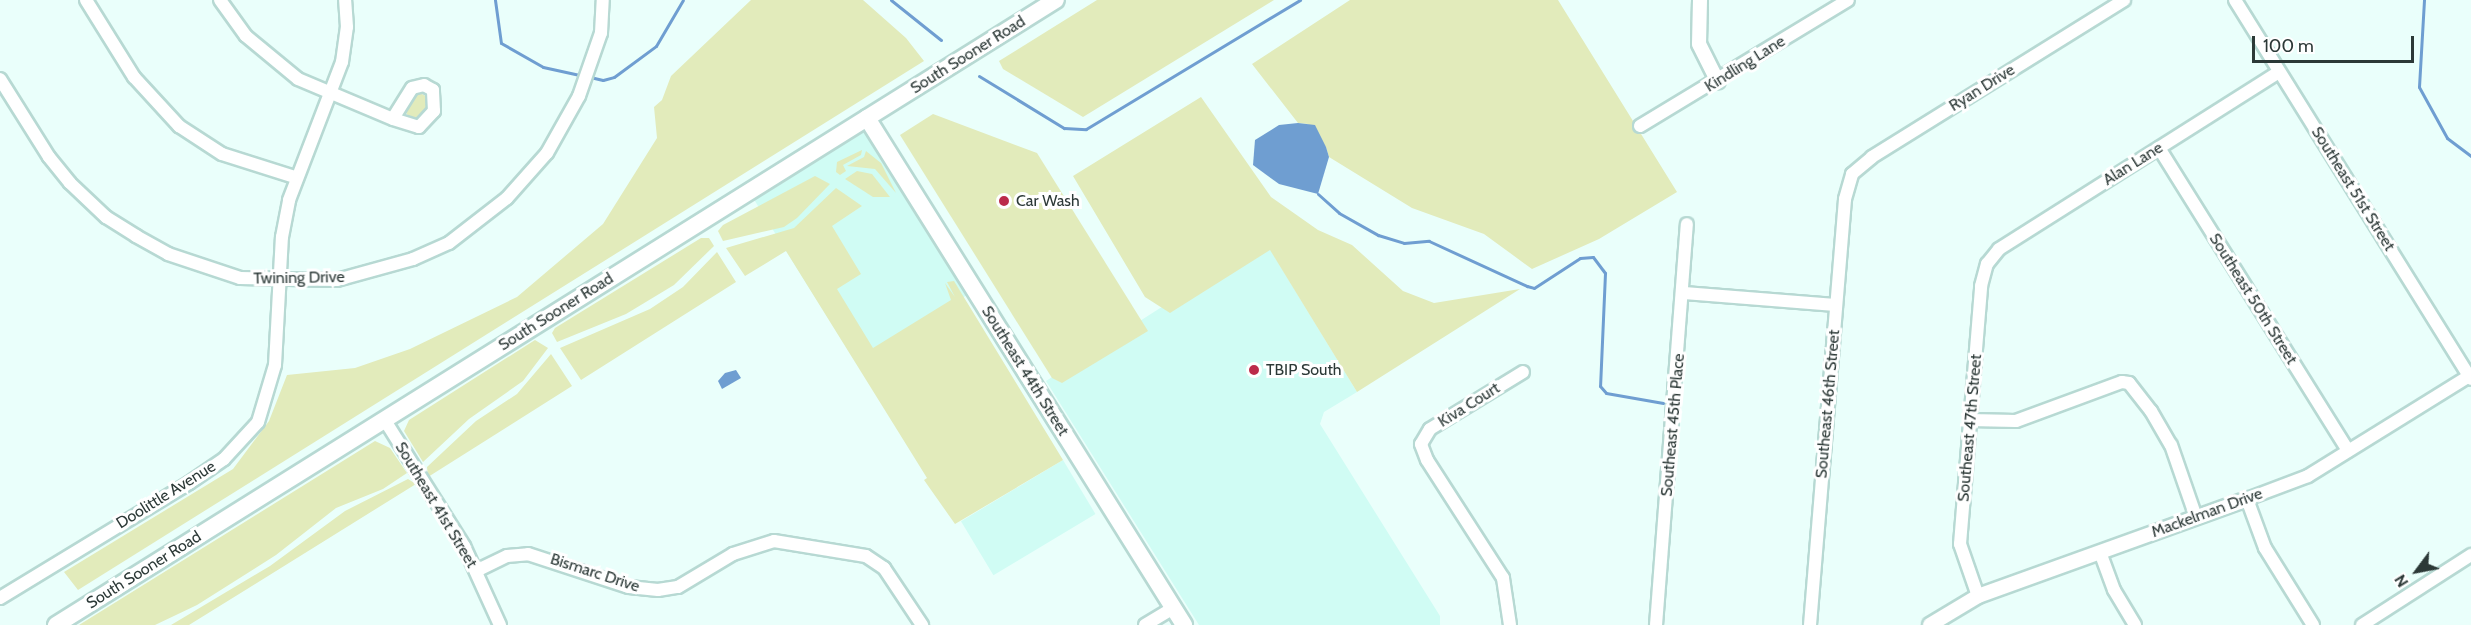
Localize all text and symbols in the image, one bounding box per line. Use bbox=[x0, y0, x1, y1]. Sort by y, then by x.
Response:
street label: South Sooner Road bbox=[907, 12, 1029, 98]
scale bar bbox=[2255, 24, 2417, 62]
street label: Kindling Lane bbox=[1701, 32, 1789, 96]
text: 100 m bbox=[2263, 35, 2314, 57]
street label: Ryan Drive bbox=[1946, 60, 2018, 116]
street label: Southeast 51st Street bbox=[2307, 123, 2399, 255]
street label: Alan Lane bbox=[2100, 138, 2166, 190]
place label: Car Wash bbox=[1016, 191, 1080, 211]
marker: Car Wash bbox=[997, 194, 1011, 208]
street label: Southeast 50th Street bbox=[2205, 230, 2301, 368]
street label: Twining Drive bbox=[253, 268, 345, 288]
street label: South Sooner Road bbox=[495, 269, 617, 355]
street label: Southeast 44th Street bbox=[977, 303, 1073, 439]
street label: Southeast 46th Street bbox=[1812, 329, 1844, 479]
street label: Southeast 45th Place bbox=[1657, 353, 1689, 497]
street label: Southeast 47th Street bbox=[1954, 353, 1986, 503]
place label: TBIP South bbox=[1266, 360, 1342, 380]
marker: TBIP South bbox=[1247, 363, 1261, 377]
street label: Kiva Court bbox=[1435, 379, 1503, 431]
street label: Southeast 41st Street bbox=[391, 439, 481, 571]
street label: Doolittle Avenue bbox=[113, 457, 219, 533]
street label: Mackelman Drive bbox=[2149, 484, 2265, 542]
street label: South Sooner Road bbox=[83, 527, 205, 613]
north arrow bbox=[2387, 541, 2447, 601]
street label: Bismarc Drive bbox=[548, 550, 642, 596]
text: N bbox=[2390, 571, 2412, 591]

